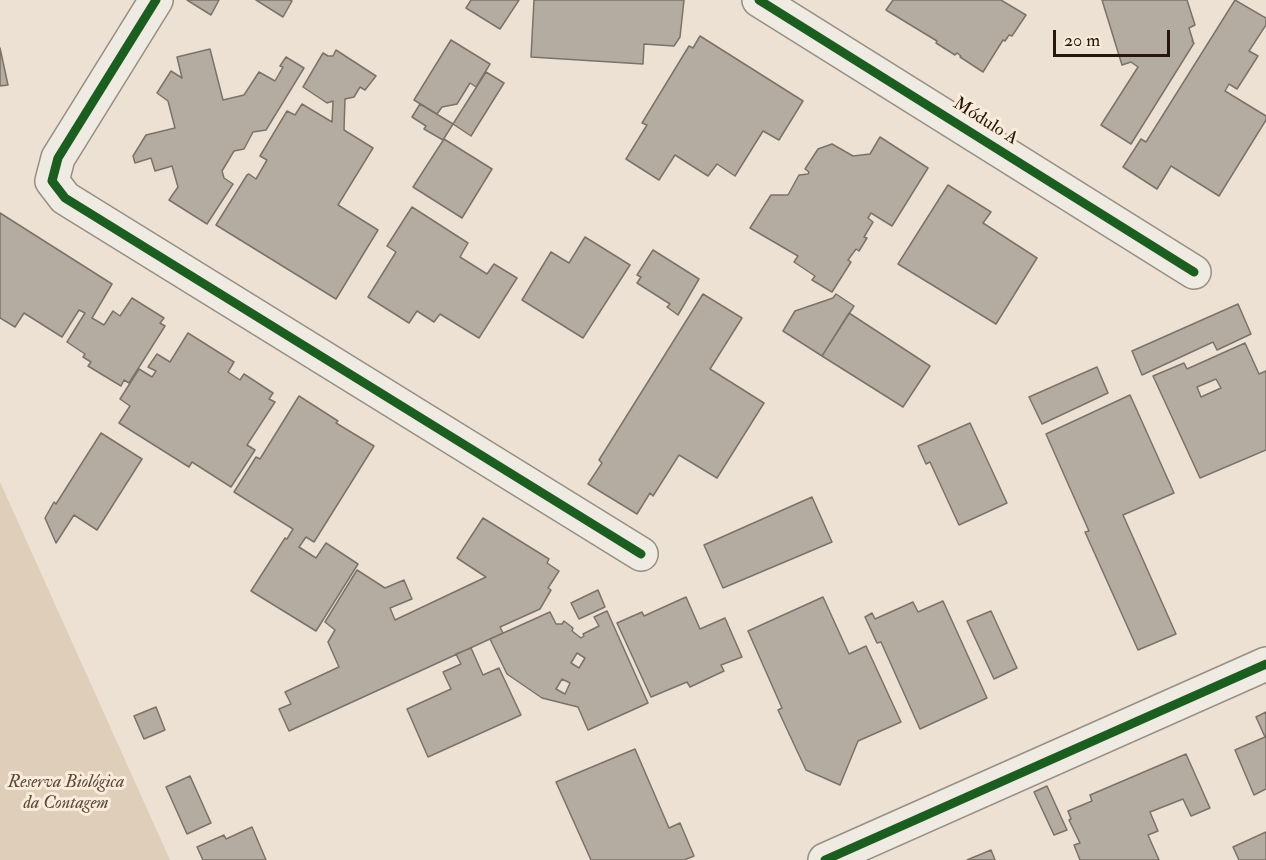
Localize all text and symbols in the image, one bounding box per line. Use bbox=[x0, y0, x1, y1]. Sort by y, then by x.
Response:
scale bar bbox=[1056, 18, 1173, 56]
text: 20 m bbox=[1064, 29, 1100, 52]
street label: Módulo A bbox=[949, 94, 1021, 150]
park label: Reserva Biológica da Contagem bbox=[8, 772, 124, 814]

